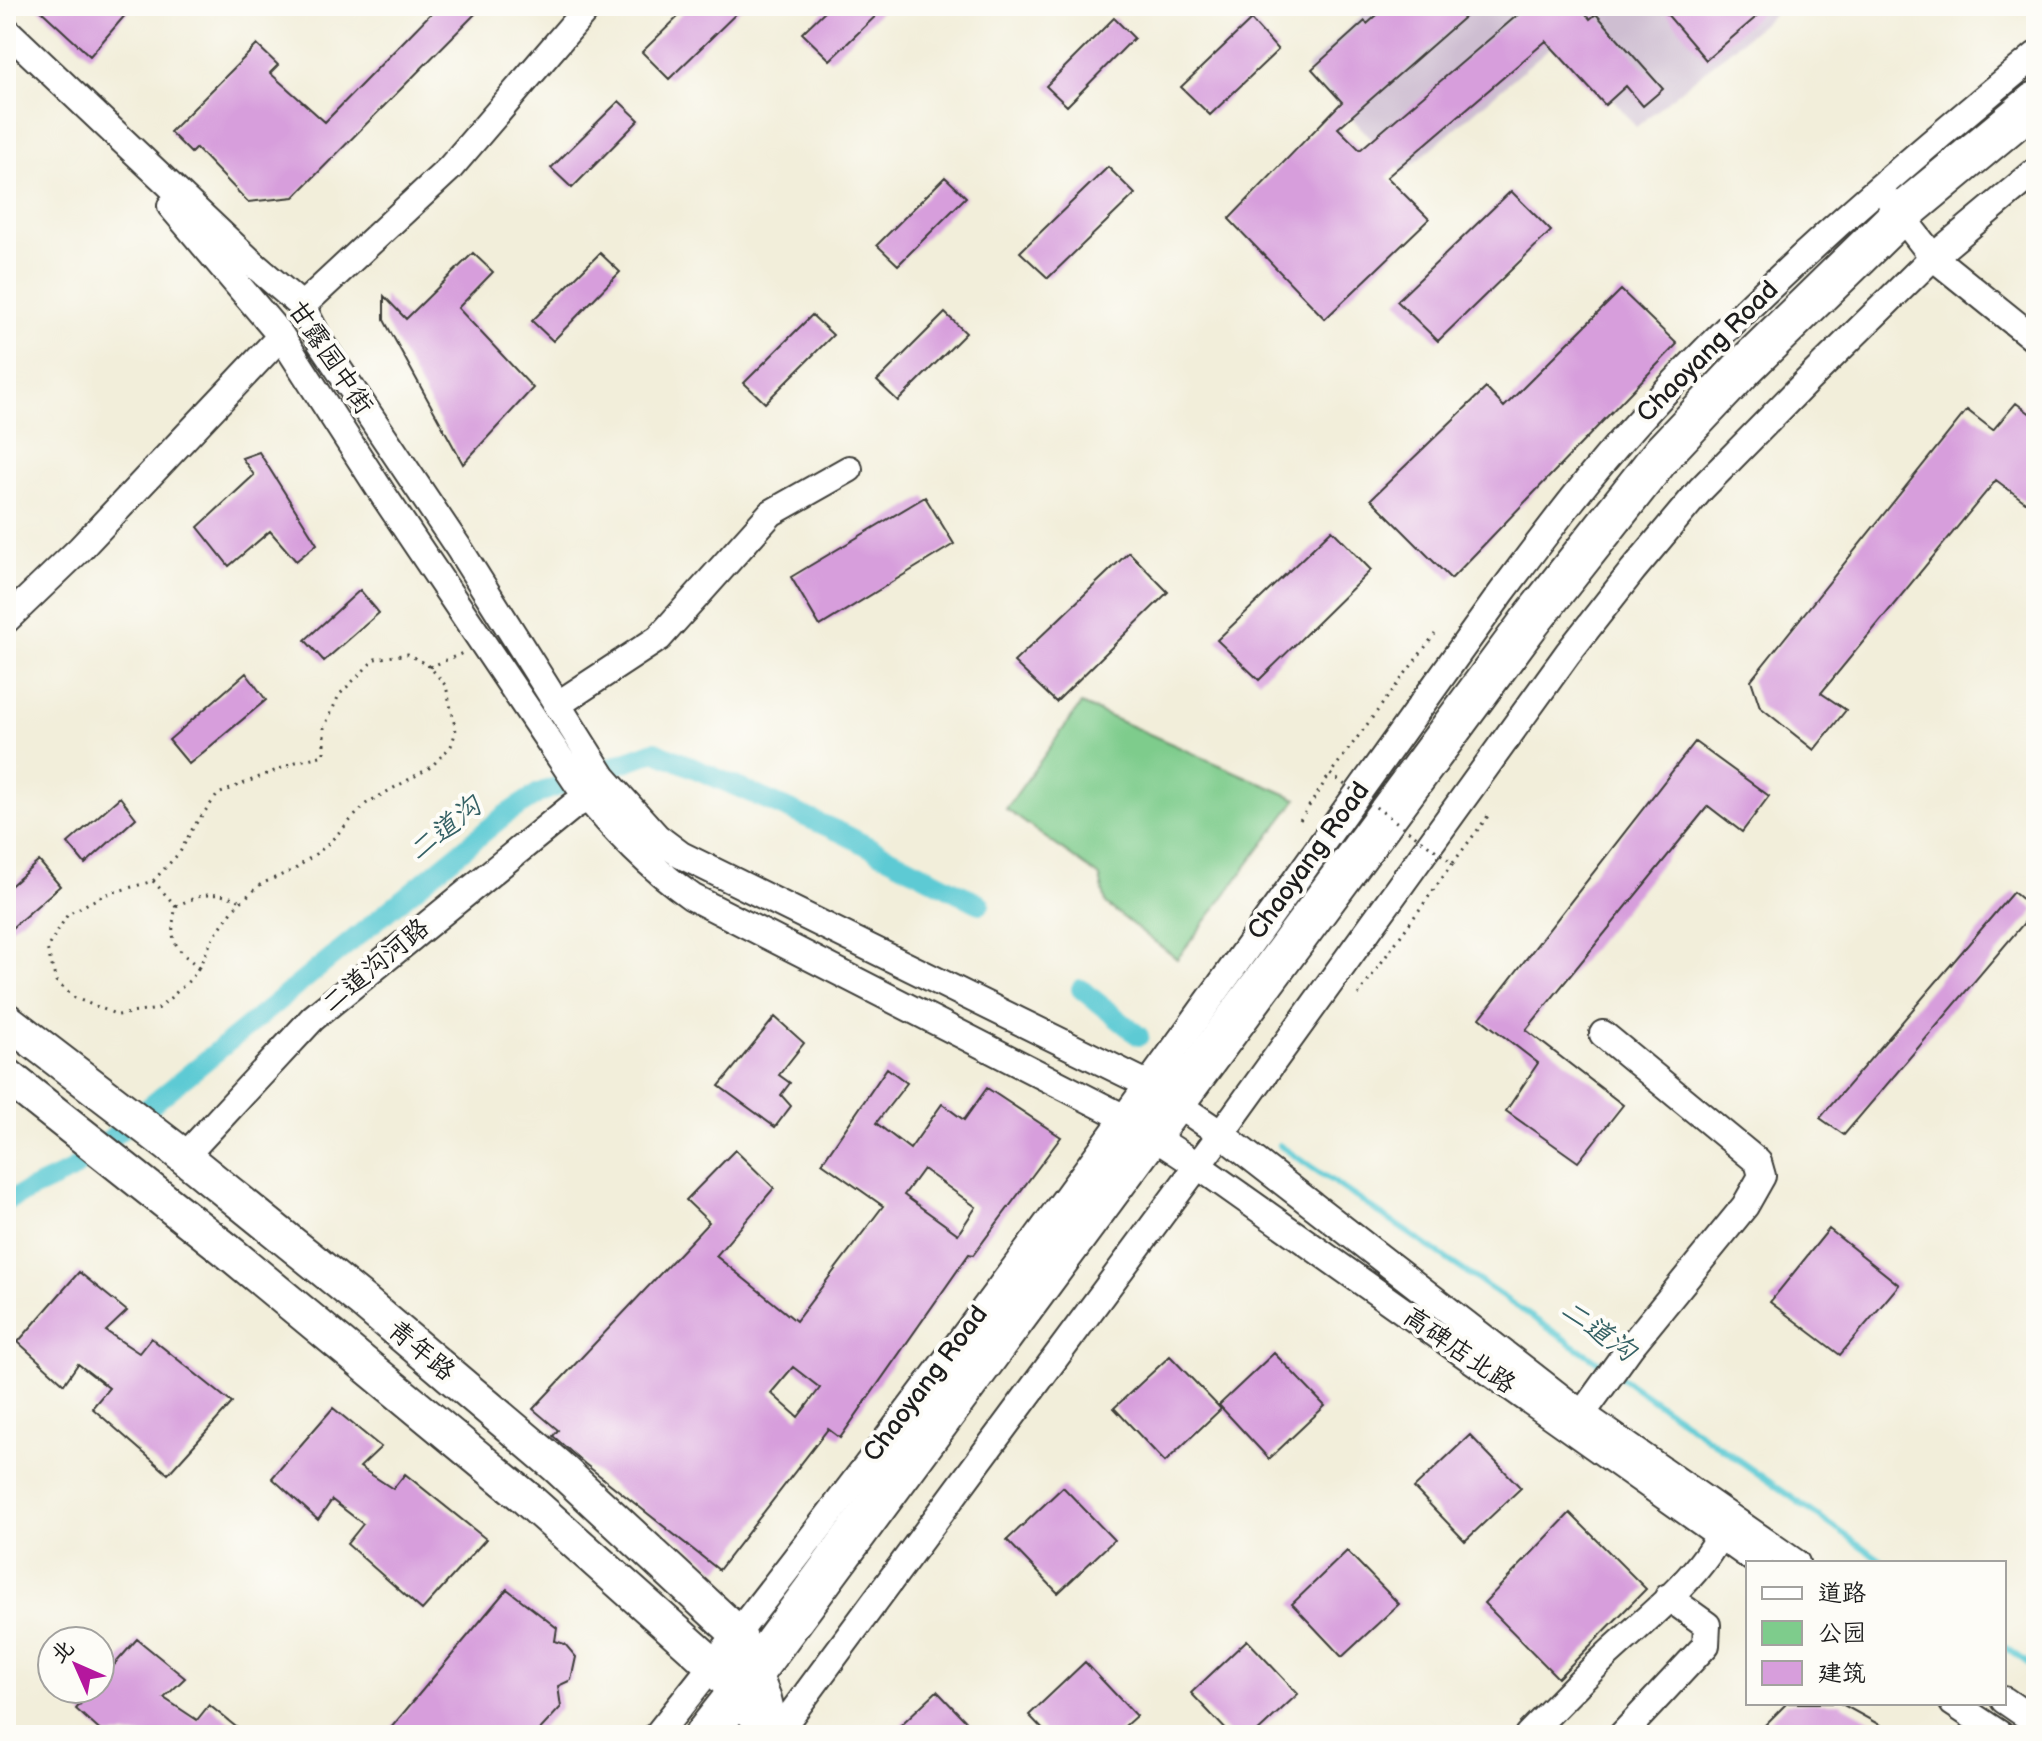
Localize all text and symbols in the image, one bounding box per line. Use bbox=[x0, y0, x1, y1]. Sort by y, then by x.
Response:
street label: Chaoyang Road bbox=[1631, 275, 1785, 429]
street label: 甘露园中街 bbox=[281, 295, 379, 421]
street label: Chaoyang Road bbox=[1241, 776, 1377, 946]
water label: 二道沟 bbox=[402, 788, 490, 868]
street label: 二道沟河路 bbox=[316, 912, 436, 1020]
water label: 二道沟 bbox=[1554, 1293, 1644, 1370]
street label: Chaoyang Road bbox=[857, 1300, 995, 1468]
street label: 高碑店北路 bbox=[1397, 1301, 1521, 1401]
street label: 青年路 bbox=[381, 1314, 461, 1388]
legend bbox=[1746, 1561, 2006, 1705]
text: 道路 bbox=[1818, 1579, 1866, 1608]
text: 公园 bbox=[1818, 1619, 1866, 1648]
north arrow bbox=[36, 1625, 116, 1705]
text: 北 bbox=[46, 1635, 80, 1669]
text: 建筑 bbox=[1818, 1659, 1866, 1688]

